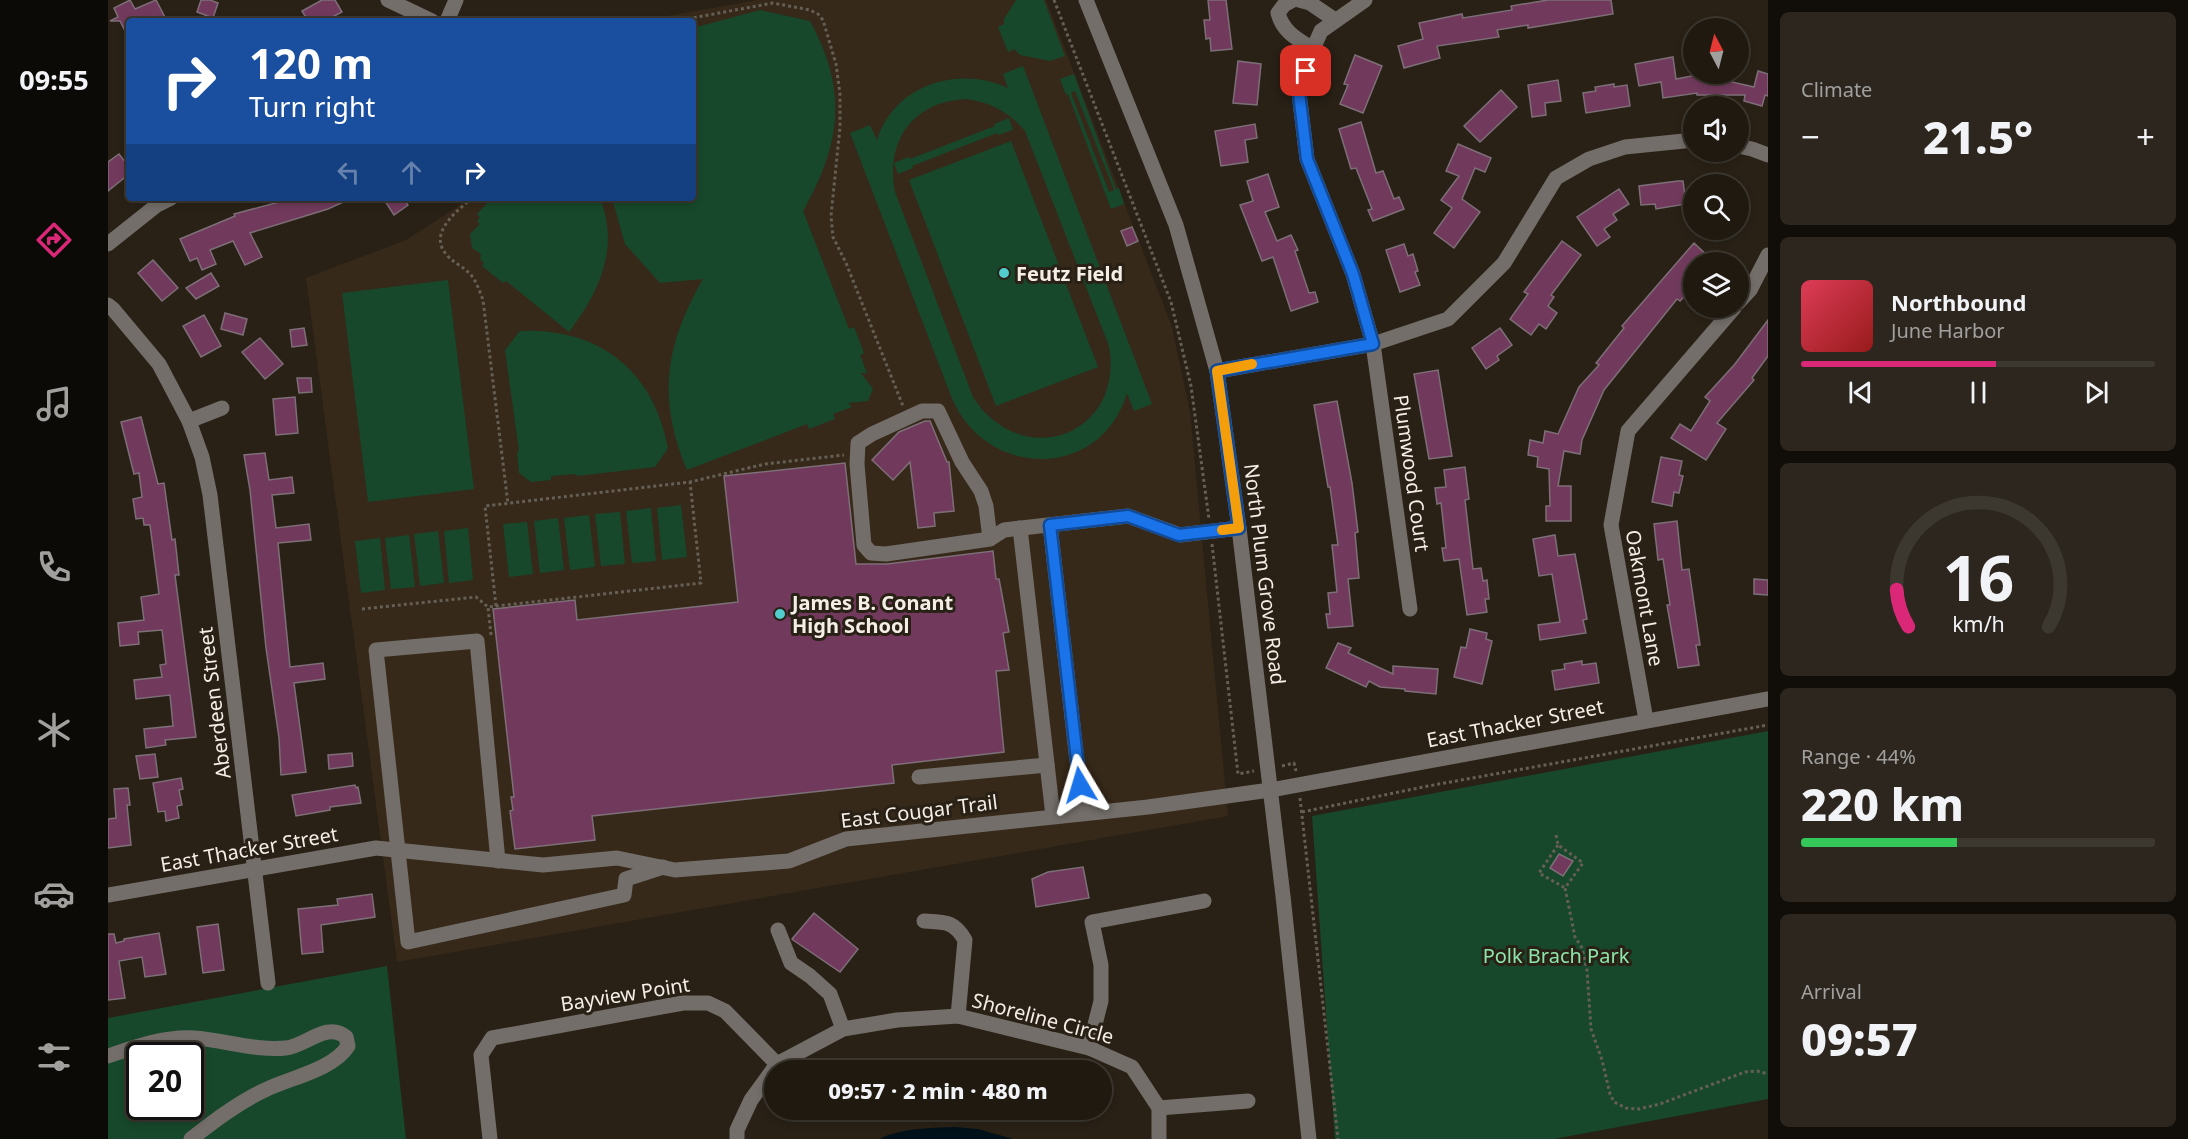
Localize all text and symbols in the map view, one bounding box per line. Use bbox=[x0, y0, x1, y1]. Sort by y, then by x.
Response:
north arrow bbox=[1683, 18, 1749, 84]
map controls bbox=[1683, 18, 1749, 318]
text: 120 m bbox=[249, 34, 373, 91]
icon: right bbox=[150, 42, 228, 120]
pin bbox=[1280, 45, 1331, 96]
icon: arrive bbox=[1289, 54, 1322, 87]
text: 09:55 bbox=[19, 61, 89, 98]
text: Climate bbox=[1801, 76, 1872, 103]
text: Turn right bbox=[249, 88, 375, 125]
button: sound bbox=[1683, 96, 1749, 162]
text: 21.5° bbox=[1923, 106, 2033, 167]
text: − bbox=[1801, 114, 1820, 159]
text: + bbox=[2136, 114, 2155, 159]
icon: left bbox=[332, 156, 365, 189]
icon: ahead bbox=[395, 156, 428, 189]
icon: right bbox=[458, 156, 491, 189]
button: search bbox=[1683, 174, 1749, 240]
icon: directions bbox=[33, 219, 75, 261]
button: layers bbox=[1683, 252, 1749, 318]
place label: Feutz Field bbox=[1016, 260, 1123, 287]
marker: Feutz Field bbox=[997, 266, 1011, 280]
text: Northbound bbox=[1891, 287, 2026, 317]
text: June Harbor bbox=[1891, 317, 2005, 344]
icon: previous bbox=[1844, 376, 1877, 409]
icon: pause bbox=[1962, 376, 1995, 409]
icon: next bbox=[2080, 376, 2113, 409]
icon: music bbox=[33, 383, 75, 425]
street label: Plumwood Court bbox=[1388, 393, 1436, 553]
street label: North Plum Grove Road bbox=[1238, 462, 1292, 686]
street label: Oakmont Lane bbox=[1620, 527, 1670, 669]
text: 16 bbox=[1942, 534, 2014, 619]
icon: phone bbox=[33, 546, 75, 588]
place label: James B. Conant High School bbox=[790, 589, 954, 639]
marker: James B. Conant High School bbox=[773, 607, 787, 621]
text: km/h bbox=[1952, 609, 2004, 638]
street label: Aberdeen Street bbox=[191, 626, 237, 780]
street label: East Thacker Street bbox=[1424, 693, 1606, 753]
icon: climate bbox=[33, 709, 75, 751]
text: Range · 44% bbox=[1801, 743, 1916, 770]
position arrow bbox=[1048, 753, 1112, 817]
text: 220 km bbox=[1801, 773, 1964, 834]
street label: East Cougar Trail bbox=[839, 788, 999, 834]
street label: East Thacker Street bbox=[158, 820, 340, 878]
icon: car bbox=[33, 873, 75, 915]
park label: Polk Brach Park bbox=[1483, 942, 1630, 969]
street label: Bayview Point bbox=[558, 970, 692, 1018]
text: Arrival bbox=[1801, 978, 1862, 1005]
street label: Shoreline Circle bbox=[969, 986, 1117, 1050]
text: 09:57 bbox=[1801, 1008, 1918, 1069]
icon: filters bbox=[33, 1036, 75, 1078]
speed limit sign: 20 bbox=[126, 1042, 204, 1120]
text: 09:57 · 2 min · 480 m bbox=[828, 1075, 1048, 1105]

